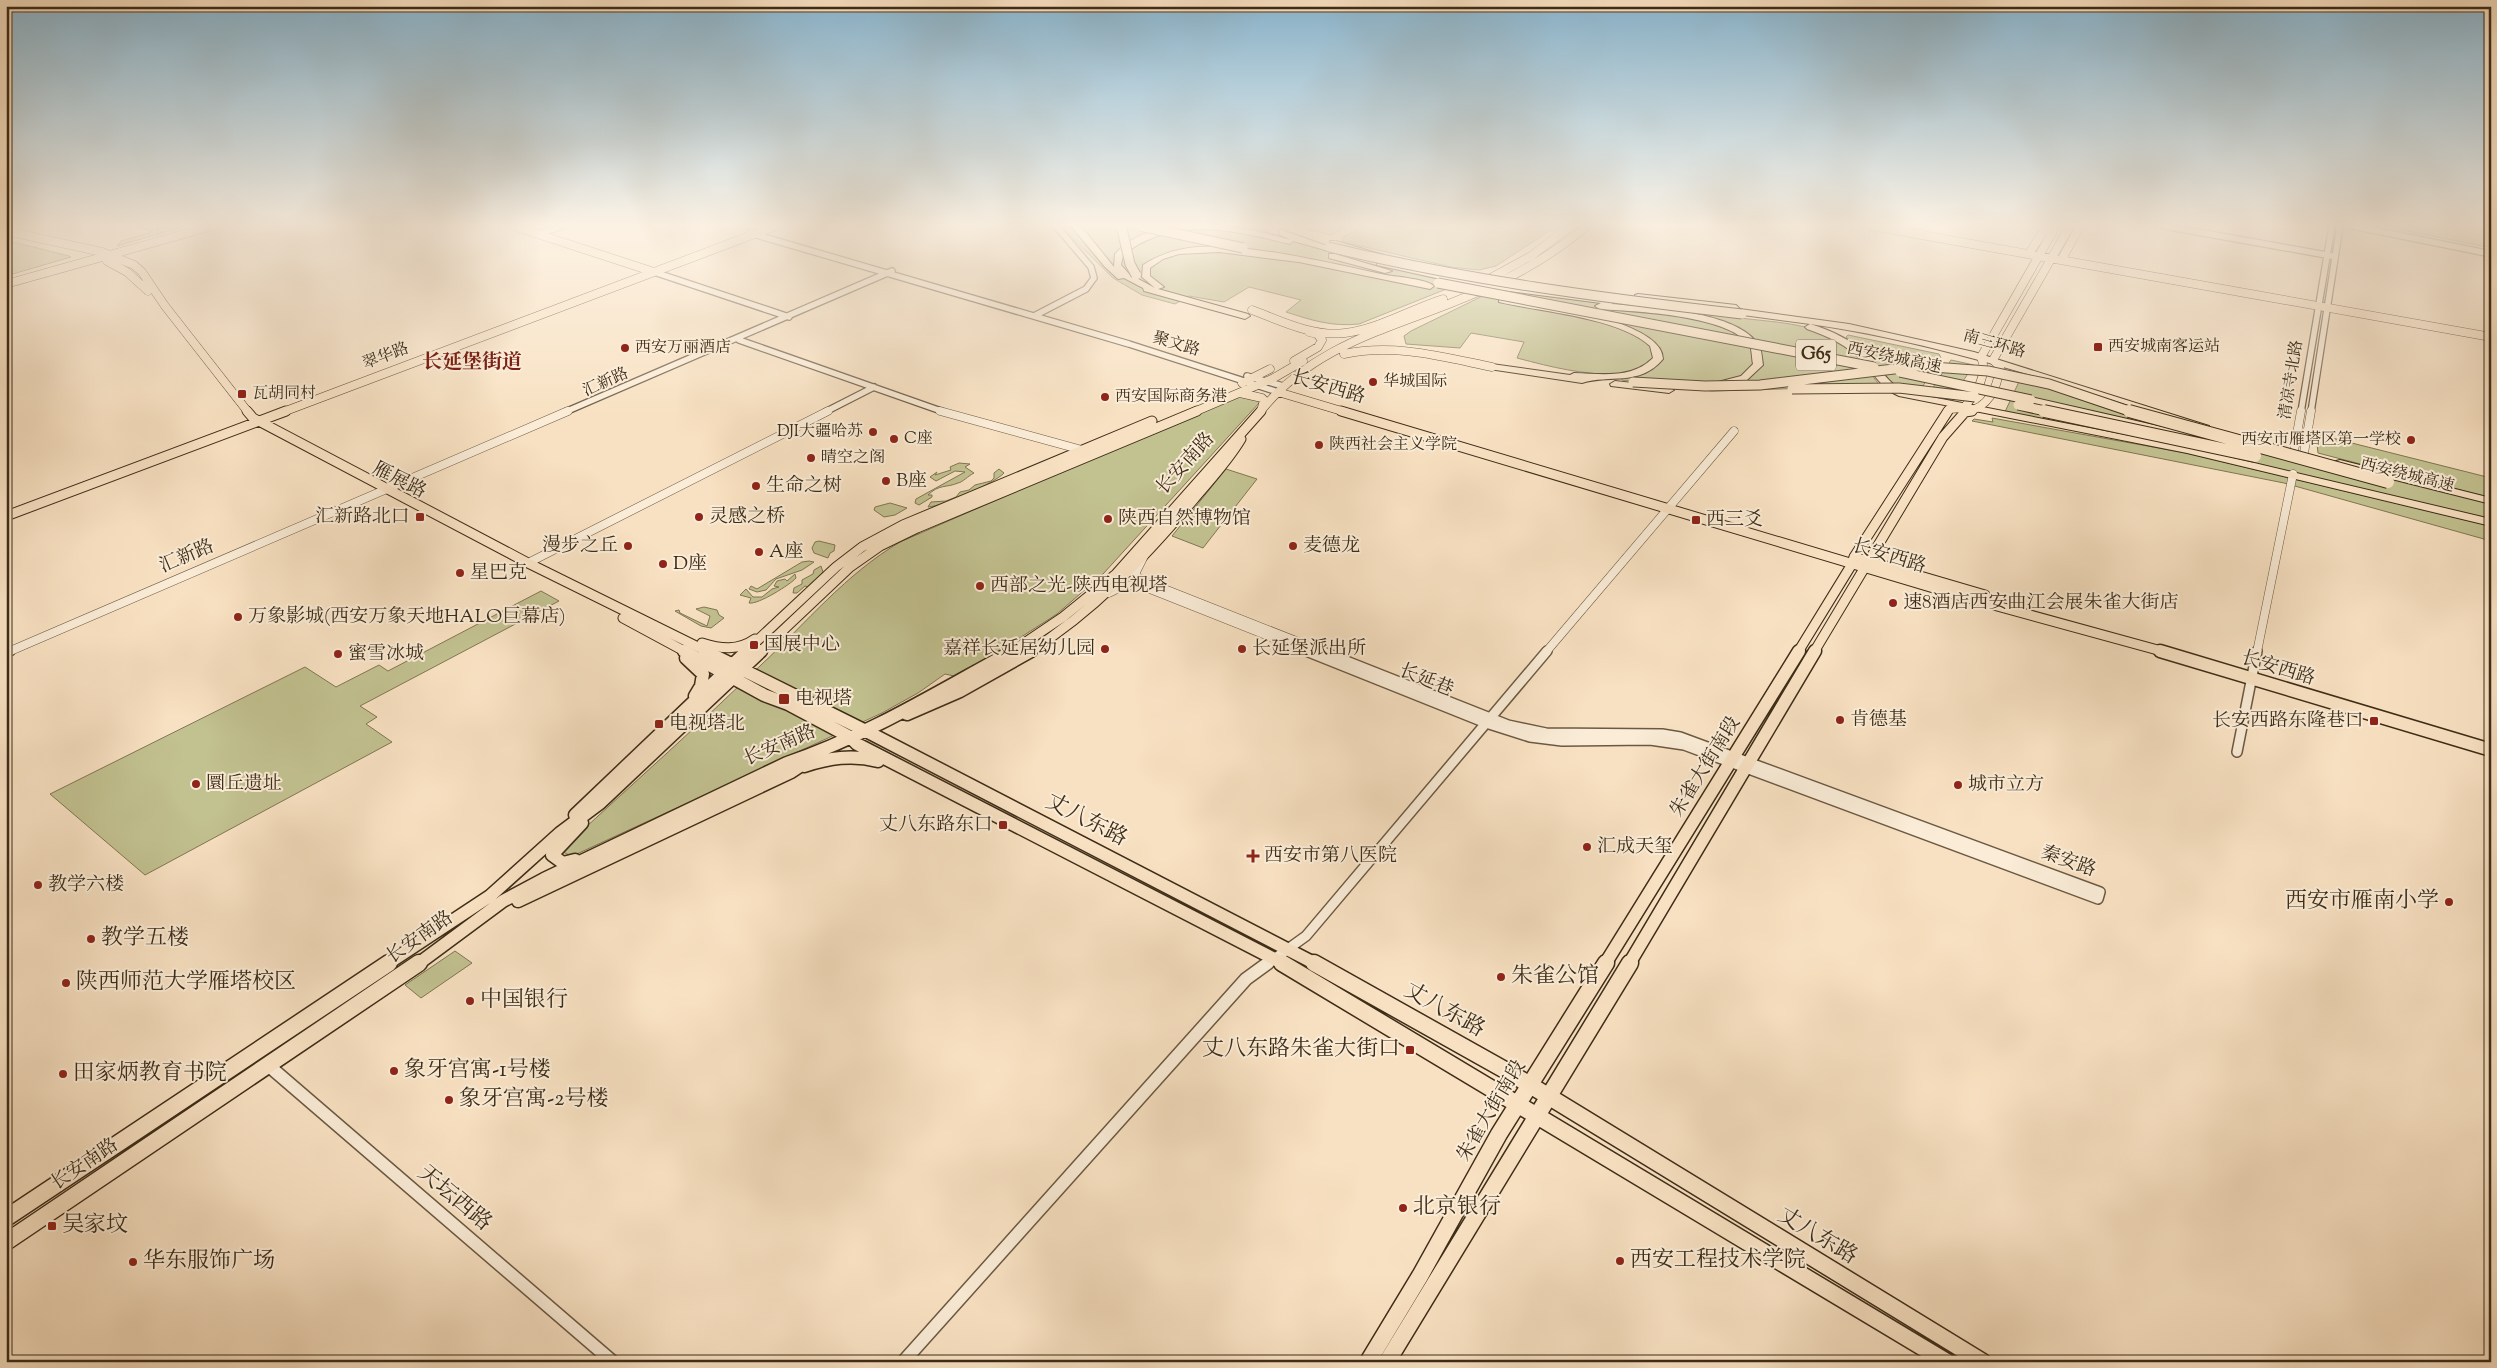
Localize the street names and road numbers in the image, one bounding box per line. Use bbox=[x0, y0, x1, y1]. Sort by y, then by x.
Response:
street label: 南三环路 bbox=[1960, 325, 2028, 365]
street label: 聚文路 bbox=[1150, 327, 1202, 363]
street label: 翠华路 bbox=[359, 338, 413, 376]
street label: 西安绕城高速 bbox=[1845, 338, 1943, 380]
street label: 清凉寺北路 bbox=[2274, 339, 2310, 421]
road number: G65 bbox=[1796, 340, 1836, 370]
street label: 汇新路 bbox=[579, 363, 633, 403]
street label: 长安西路 bbox=[1288, 365, 1368, 411]
street label: 长安南路 bbox=[1151, 427, 1221, 501]
street label: 西安绕城高速 bbox=[2358, 453, 2456, 499]
street label: 雁展路 bbox=[367, 456, 431, 506]
street label: 汇新路 bbox=[155, 533, 219, 581]
street label: 长安西路 bbox=[1849, 533, 1929, 581]
street label: 长安西路 bbox=[2238, 645, 2318, 693]
street label: 长延巷 bbox=[1395, 658, 1457, 704]
street label: 朱雀大街南段 bbox=[1664, 712, 1748, 822]
street label: 长安南路 bbox=[740, 719, 820, 773]
street label: 丈八东路 bbox=[1040, 787, 1132, 855]
street label: 秦安路 bbox=[2037, 840, 2099, 884]
street label: 长安南路 bbox=[381, 905, 459, 971]
street label: 丈八东路 bbox=[1398, 976, 1490, 1046]
street label: 朱雀大街南段 bbox=[1451, 1055, 1533, 1167]
street label: 长安南路 bbox=[46, 1133, 124, 1197]
street label: 天坛西路 bbox=[410, 1158, 498, 1240]
street label: 丈八东路 bbox=[1771, 1201, 1863, 1273]

